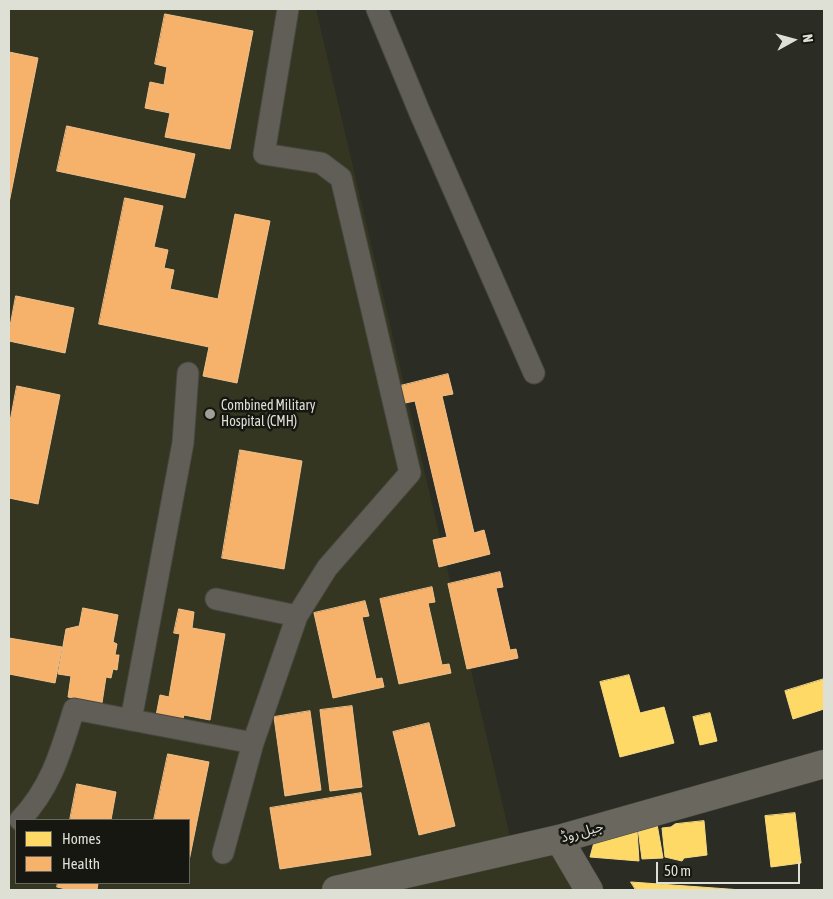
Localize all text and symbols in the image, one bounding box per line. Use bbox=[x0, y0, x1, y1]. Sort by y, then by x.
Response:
north arrow bbox=[768, 15, 818, 65]
text: N bbox=[799, 33, 816, 43]
place label: Combined Military Hospital (CMH) bbox=[221, 398, 315, 431]
marker: Combined Military Hospital (CMH) bbox=[203, 407, 217, 421]
street label: جیل روڈ bbox=[559, 818, 605, 846]
legend bbox=[15, 819, 190, 884]
text: Homes bbox=[62, 830, 101, 847]
scale bar bbox=[658, 852, 802, 884]
text: Health bbox=[62, 855, 100, 872]
text: 50 m bbox=[664, 862, 691, 879]

